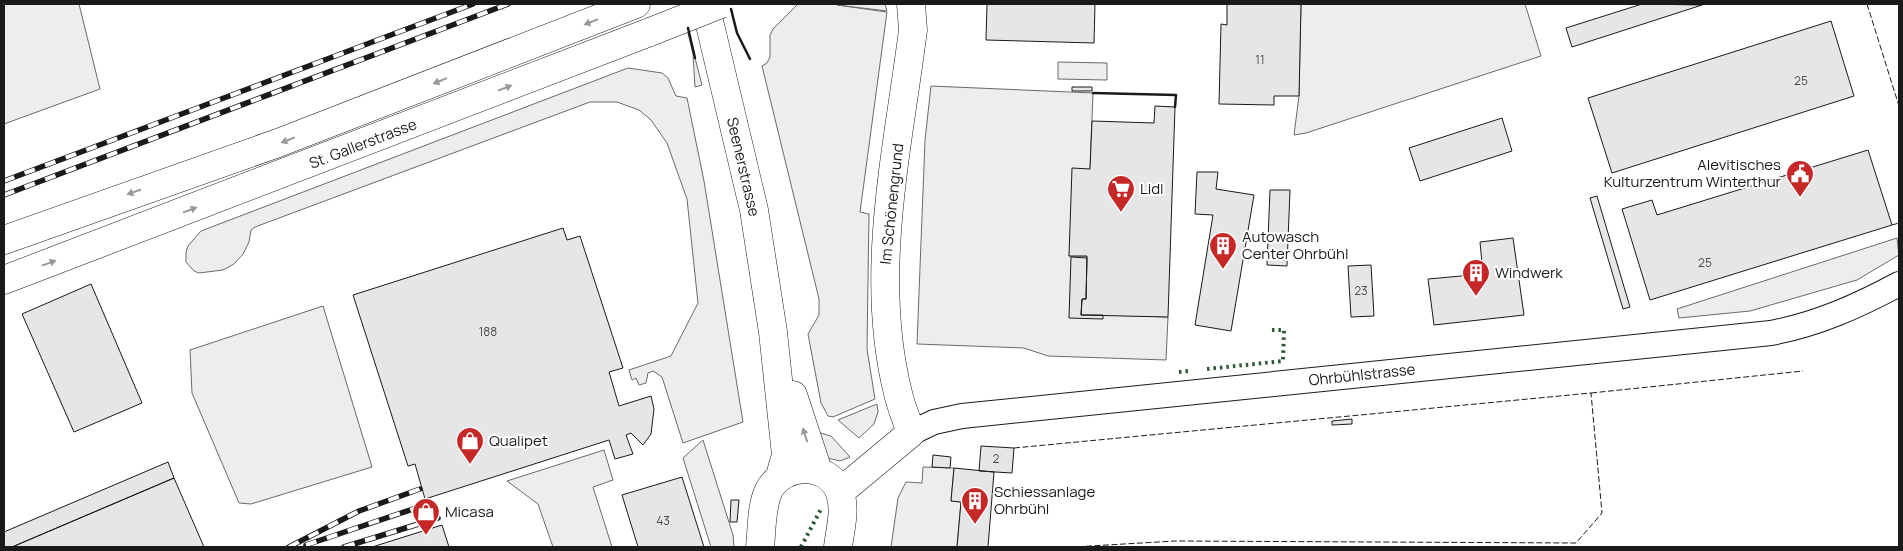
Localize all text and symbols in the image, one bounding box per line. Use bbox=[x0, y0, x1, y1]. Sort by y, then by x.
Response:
one-way arrow bbox=[584, 18, 598, 26]
house number: 11 bbox=[1255, 51, 1265, 68]
house number: 25 bbox=[1794, 72, 1808, 89]
one-way arrow bbox=[432, 78, 447, 86]
one-way arrow bbox=[498, 84, 512, 92]
street label: St. Gallerstrasse bbox=[306, 113, 420, 174]
street label: Seenerstrasse bbox=[722, 115, 765, 219]
one-way arrow bbox=[281, 136, 295, 144]
street label: Im Schönengrund bbox=[875, 142, 908, 266]
place label: Alevitisches Kulturzentrum Winterthur bbox=[1604, 154, 1782, 192]
public building icon: Alevitisches Kulturzentrum Winterthur bbox=[1785, 159, 1815, 198]
supermarket icon: Lidl bbox=[1106, 174, 1136, 213]
place label: Lidl bbox=[1140, 178, 1164, 199]
one-way arrow bbox=[126, 189, 141, 197]
one-way arrow bbox=[183, 206, 198, 214]
place label: Autowasch Center Ohrbühl bbox=[1242, 226, 1348, 264]
building icon: Autowasch Center Ohrbühl bbox=[1208, 231, 1238, 270]
house number: 25 bbox=[1698, 254, 1712, 271]
building icon: Windwerk bbox=[1461, 258, 1491, 297]
one-way arrow bbox=[42, 259, 57, 266]
place label: Windwerk bbox=[1495, 262, 1563, 283]
house number: 23 bbox=[1354, 282, 1368, 299]
house number: 188 bbox=[479, 323, 497, 340]
street label: Ohrbühlstrasse bbox=[1308, 358, 1417, 391]
shop icon: Qualipet bbox=[455, 426, 485, 465]
one-way arrow bbox=[801, 427, 809, 442]
place label: Qualipet bbox=[489, 430, 548, 451]
house number: 2 bbox=[993, 450, 1000, 467]
place label: Schiessanlage Ohrbühl bbox=[994, 481, 1095, 519]
building icon: Schiessanlage Ohrbühl bbox=[960, 486, 990, 525]
shop icon: Micasa bbox=[411, 497, 441, 536]
place label: Micasa bbox=[445, 501, 494, 522]
house number: 43 bbox=[656, 512, 670, 529]

